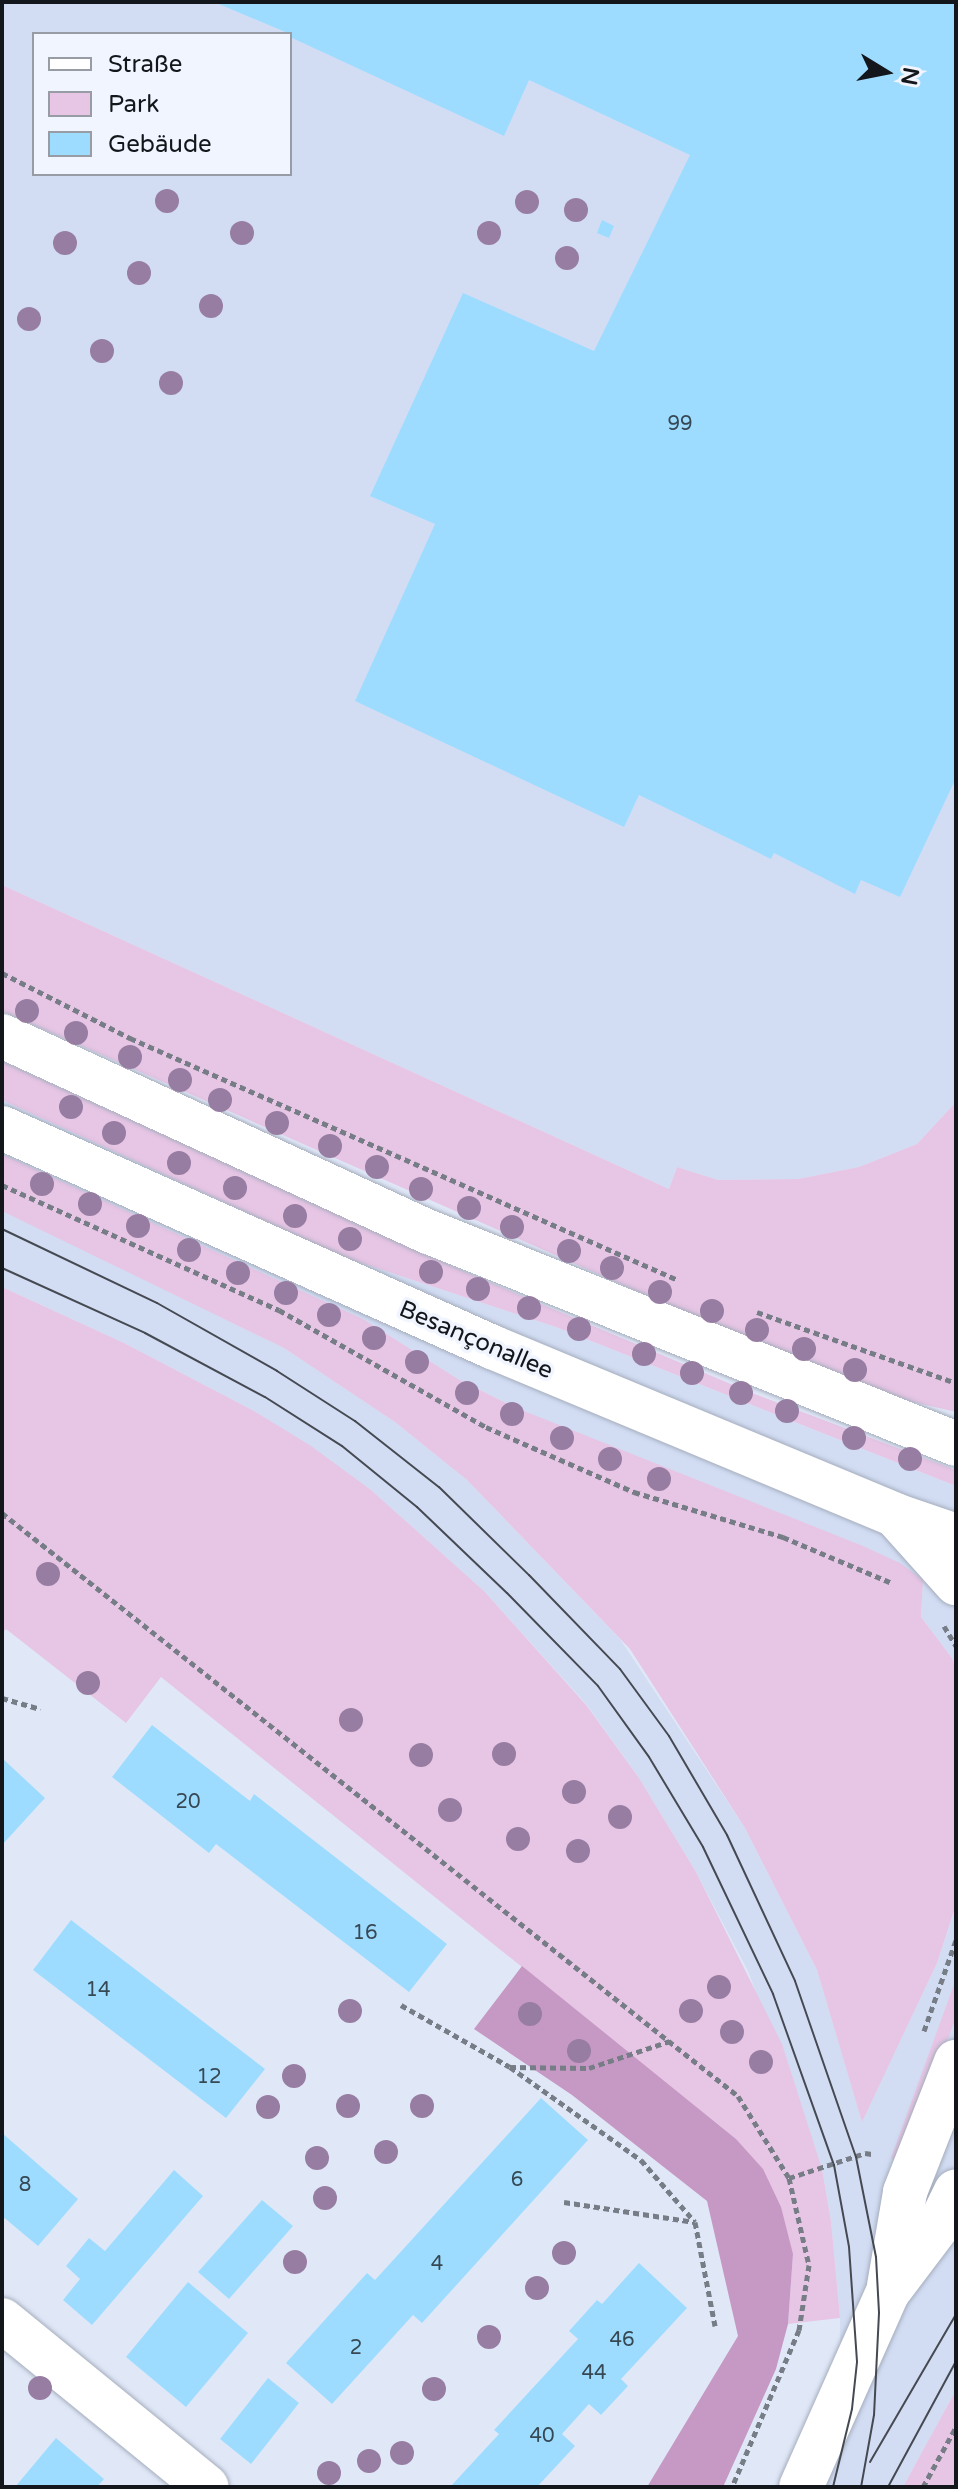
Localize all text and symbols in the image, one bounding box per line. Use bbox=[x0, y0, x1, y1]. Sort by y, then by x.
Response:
legend bbox=[32, 32, 292, 176]
north arrow bbox=[846, 32, 926, 112]
text: Straße bbox=[108, 50, 182, 79]
text: N bbox=[895, 65, 924, 87]
text: Park bbox=[108, 90, 159, 119]
text: Gebäude bbox=[108, 130, 212, 159]
house number: 99 bbox=[667, 412, 693, 436]
street label: Besançonallee bbox=[395, 1295, 557, 1385]
house number: 20 bbox=[175, 1790, 201, 1814]
house number: 16 bbox=[352, 1921, 378, 1945]
house number: 14 bbox=[85, 1978, 111, 2002]
house number: 12 bbox=[196, 2065, 222, 2089]
house number: 6 bbox=[511, 2168, 523, 2192]
house number: 8 bbox=[19, 2173, 31, 2197]
house number: 4 bbox=[431, 2252, 443, 2276]
house number: 46 bbox=[609, 2328, 635, 2352]
house number: 2 bbox=[350, 2336, 362, 2360]
house number: 44 bbox=[581, 2361, 607, 2385]
house number: 40 bbox=[529, 2424, 555, 2448]

